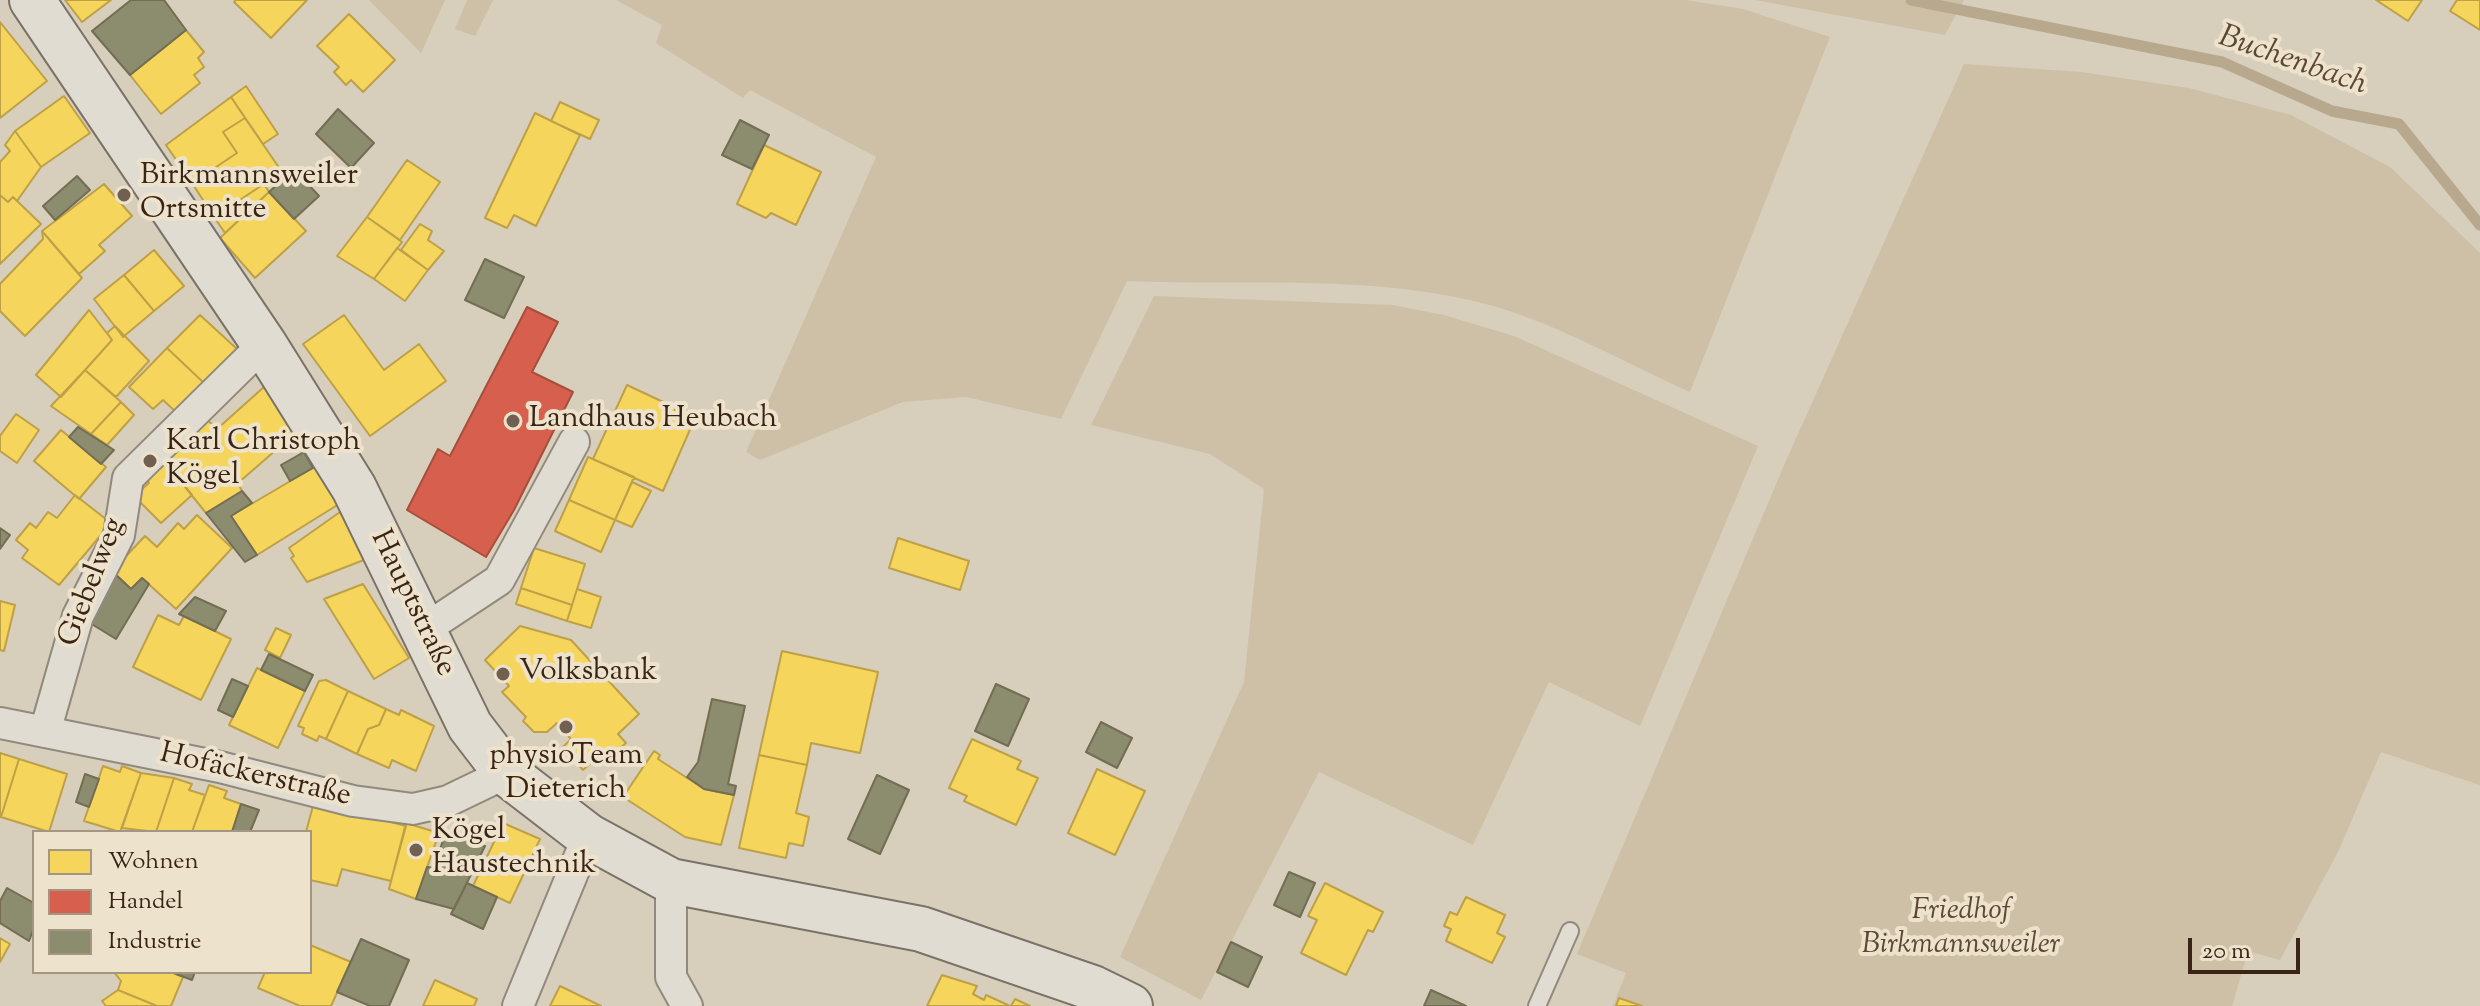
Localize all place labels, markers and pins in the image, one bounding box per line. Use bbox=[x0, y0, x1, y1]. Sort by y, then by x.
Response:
place label: Birkmannsweiler Ortsmitte bbox=[140, 160, 358, 230]
marker: Birkmannsweiler Ortsmitte bbox=[115, 186, 133, 204]
place label: Landhaus Heubach bbox=[529, 403, 777, 439]
marker: Landhaus Heubach bbox=[504, 412, 522, 430]
place label: Karl Christoph Kögel bbox=[166, 426, 361, 496]
marker: Karl Christoph Kögel bbox=[141, 452, 159, 470]
place label: Volksbank bbox=[519, 656, 657, 692]
marker: Volksbank bbox=[494, 665, 512, 683]
marker: physioTeam Dieterich bbox=[557, 718, 575, 736]
place label: physioTeam Dieterich bbox=[489, 740, 643, 810]
place label: Kögel Haustechnik bbox=[432, 815, 596, 886]
marker: Kögel Haustechnik bbox=[407, 841, 425, 859]

